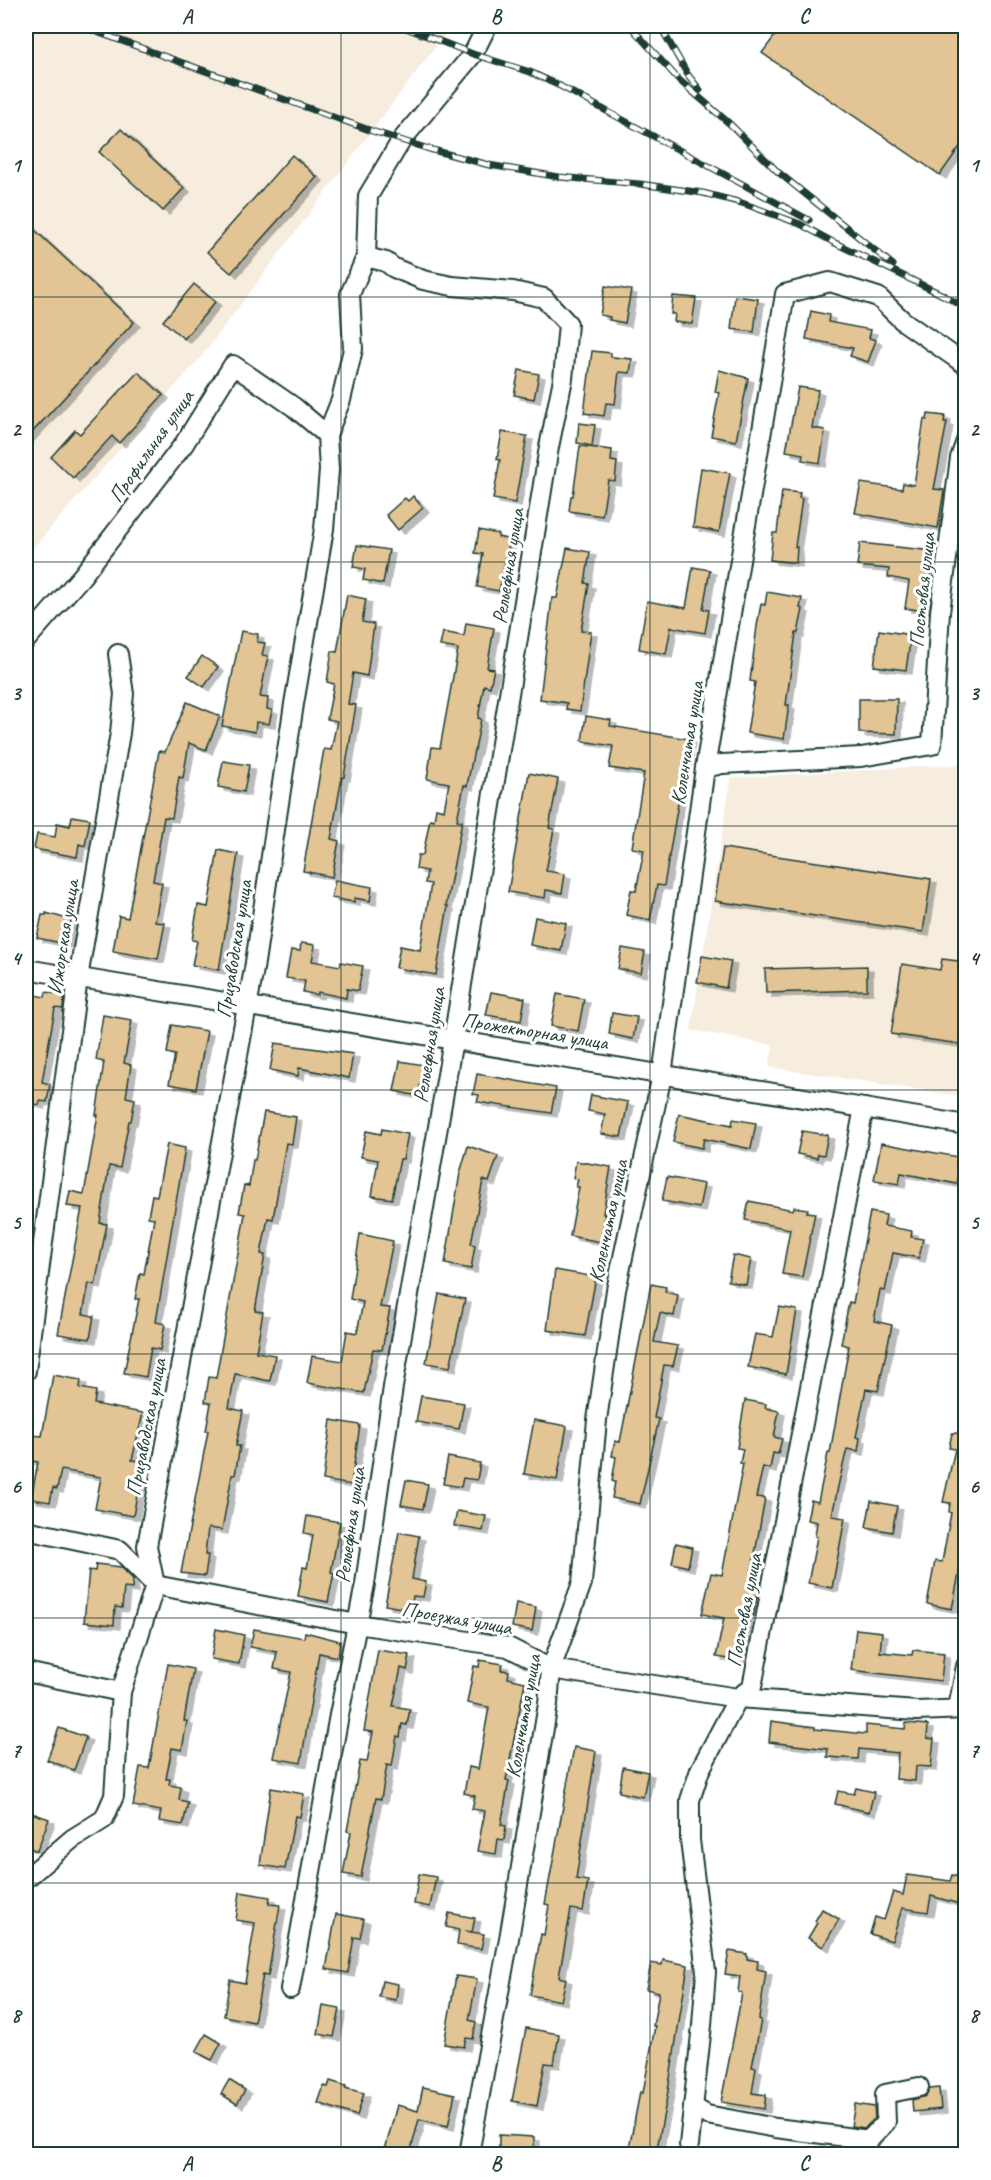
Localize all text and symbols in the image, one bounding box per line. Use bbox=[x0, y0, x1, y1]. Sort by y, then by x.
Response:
text: A bbox=[182, 4, 194, 29]
text: B bbox=[491, 4, 503, 29]
text: C bbox=[799, 4, 811, 29]
text: 1 bbox=[12, 153, 23, 178]
text: 1 bbox=[970, 153, 981, 178]
street label: Профильная улица bbox=[103, 383, 200, 507]
text: 2 bbox=[12, 417, 23, 442]
text: 2 bbox=[970, 417, 981, 442]
street label: Рельефная улица bbox=[486, 505, 530, 626]
street label: Постовая улица bbox=[903, 530, 941, 648]
street label: Коленчатая улица bbox=[664, 678, 710, 807]
text: 3 bbox=[12, 681, 23, 706]
text: 3 bbox=[970, 681, 981, 706]
street label: Ижорская улица bbox=[41, 875, 85, 996]
street label: Призаводская улица bbox=[210, 877, 258, 1020]
text: 4 bbox=[12, 946, 24, 971]
text: 4 bbox=[970, 946, 982, 971]
street label: Рельефная улица bbox=[407, 984, 451, 1105]
street label: Прожекторная улица bbox=[460, 1007, 611, 1056]
street label: Коленчатая улица bbox=[582, 1156, 634, 1285]
text: 5 bbox=[12, 1210, 23, 1235]
text: 5 bbox=[970, 1210, 981, 1235]
street label: Призаводская улица bbox=[120, 1355, 172, 1498]
street label: Рельефная улица bbox=[329, 1464, 371, 1584]
text: 6 bbox=[11, 1474, 22, 1499]
text: 6 bbox=[969, 1474, 980, 1499]
street label: Постовая улица bbox=[720, 1549, 768, 1669]
street label: Проезжая улица bbox=[400, 1596, 516, 1641]
street label: Коленчатая улица bbox=[499, 1651, 547, 1780]
text: 7 bbox=[12, 1738, 23, 1763]
text: 7 bbox=[970, 1738, 981, 1763]
text: 8 bbox=[12, 2003, 24, 2028]
text: 8 bbox=[970, 2003, 982, 2028]
text: A bbox=[182, 2151, 194, 2176]
text: B bbox=[491, 2151, 503, 2176]
text: C bbox=[799, 2151, 811, 2176]

